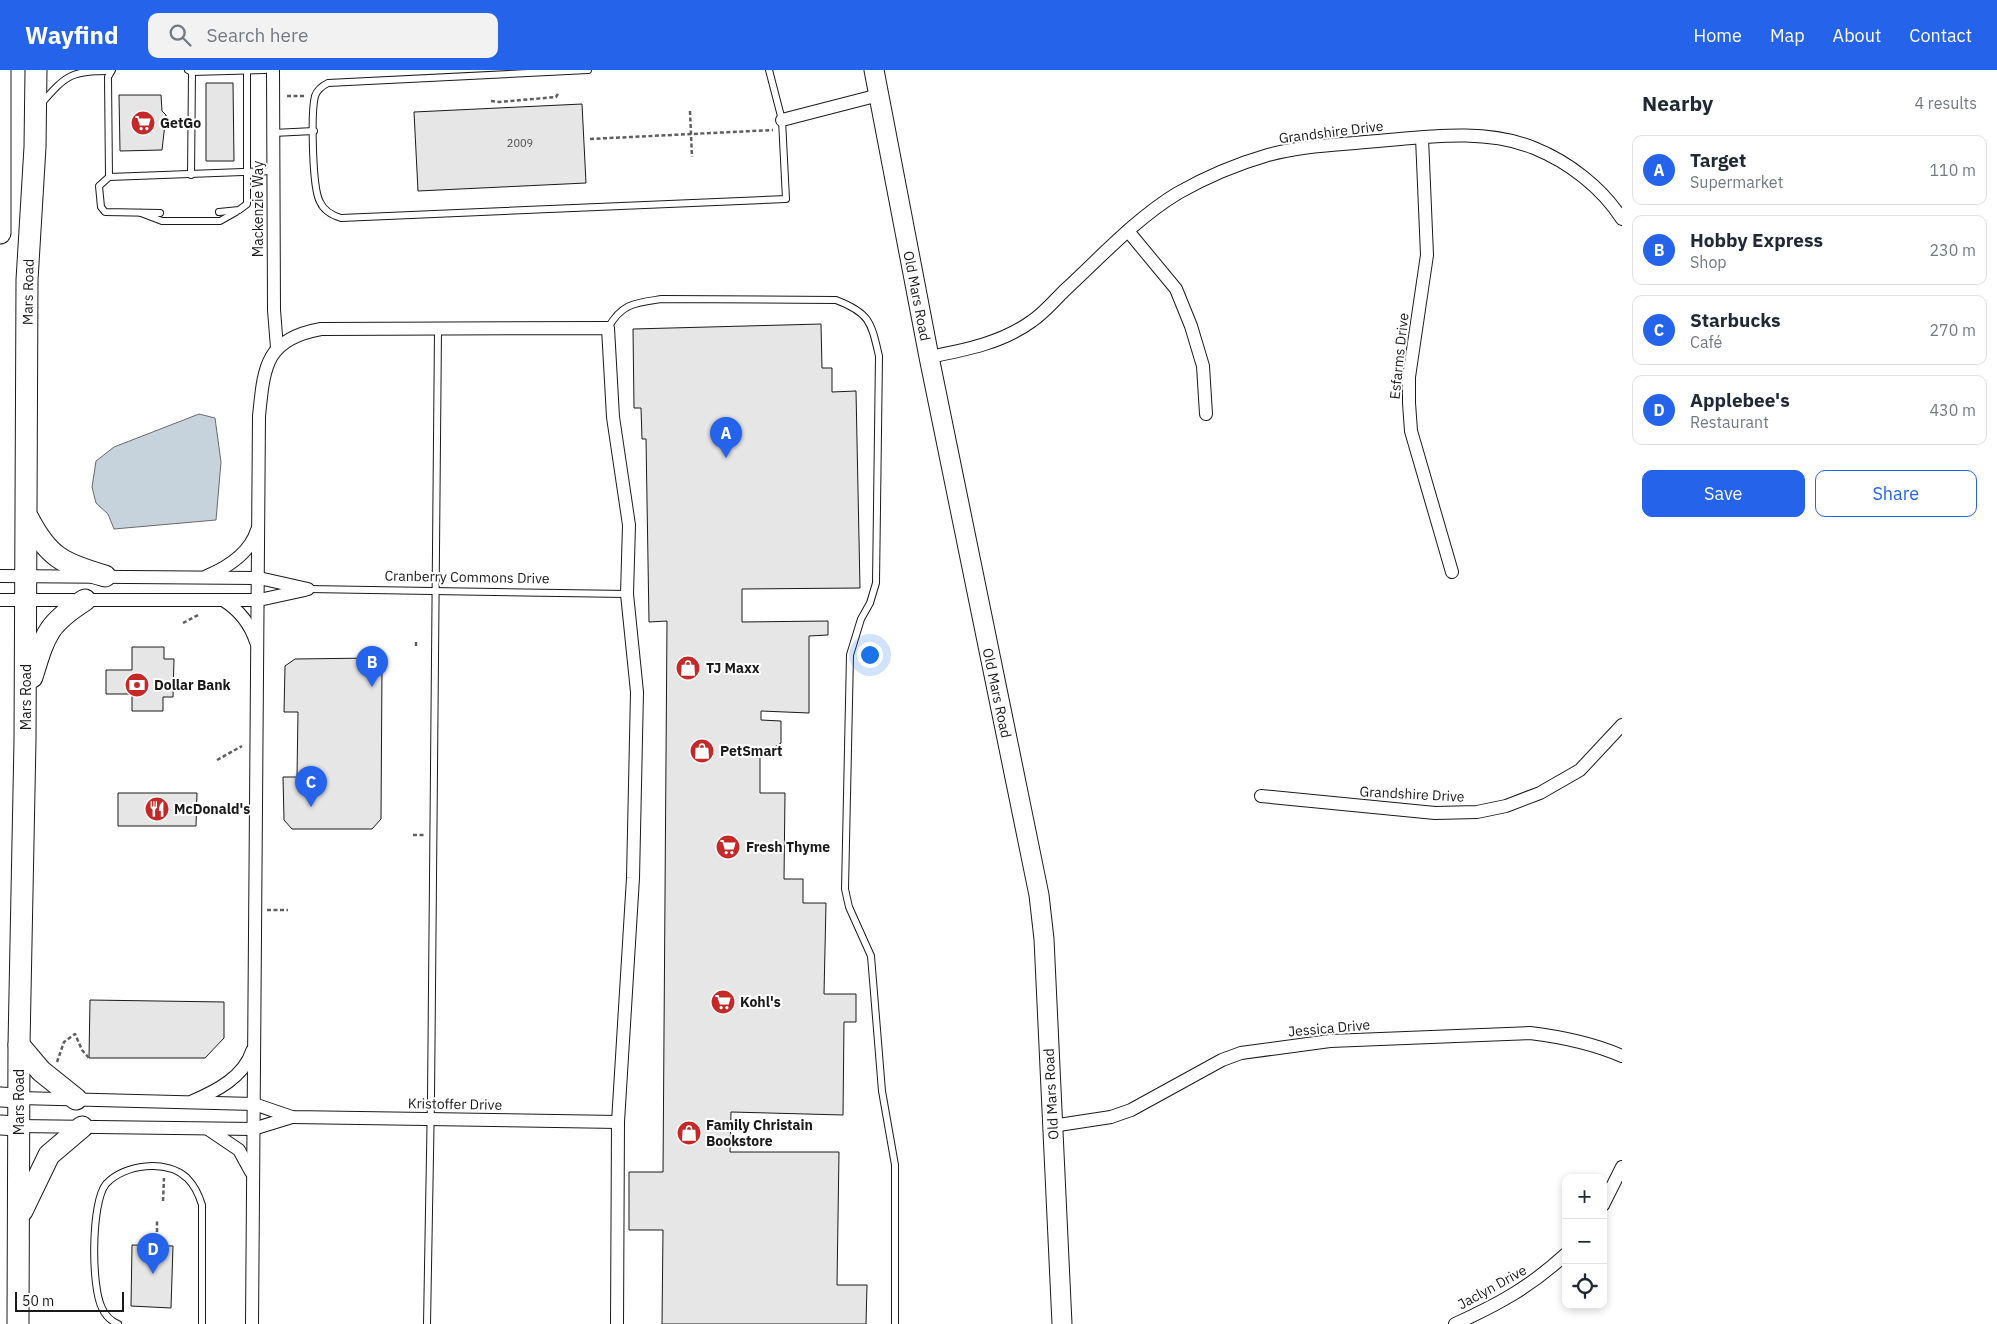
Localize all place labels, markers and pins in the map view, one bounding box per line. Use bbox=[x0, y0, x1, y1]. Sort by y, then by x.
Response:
supermarket icon: GetGo bbox=[130, 110, 156, 136]
place label: GetGo bbox=[160, 114, 201, 132]
pin: A bbox=[710, 417, 742, 458]
pin: B bbox=[356, 646, 388, 687]
shop icon: TJ Maxx bbox=[675, 655, 701, 681]
place label: TJ Maxx bbox=[706, 659, 760, 677]
bank icon: Dollar Bank bbox=[124, 672, 150, 698]
place label: Dollar Bank bbox=[154, 676, 232, 694]
shop icon: PetSmart bbox=[689, 738, 715, 764]
place label: PetSmart bbox=[720, 742, 782, 760]
pin: C bbox=[295, 766, 327, 807]
restaurant icon: McDonald's bbox=[144, 796, 170, 822]
place label: McDonald's bbox=[174, 800, 250, 818]
supermarket icon: Fresh Thyme bbox=[715, 834, 741, 860]
place label: Fresh Thyme bbox=[746, 838, 830, 856]
supermarket icon: Kohl's bbox=[710, 989, 736, 1015]
place label: Kohl's bbox=[740, 993, 781, 1011]
place label: Family Christain Bookstore bbox=[706, 1116, 813, 1150]
shop icon: Family Christain Bookstore bbox=[676, 1120, 702, 1146]
pin: D bbox=[137, 1233, 169, 1274]

